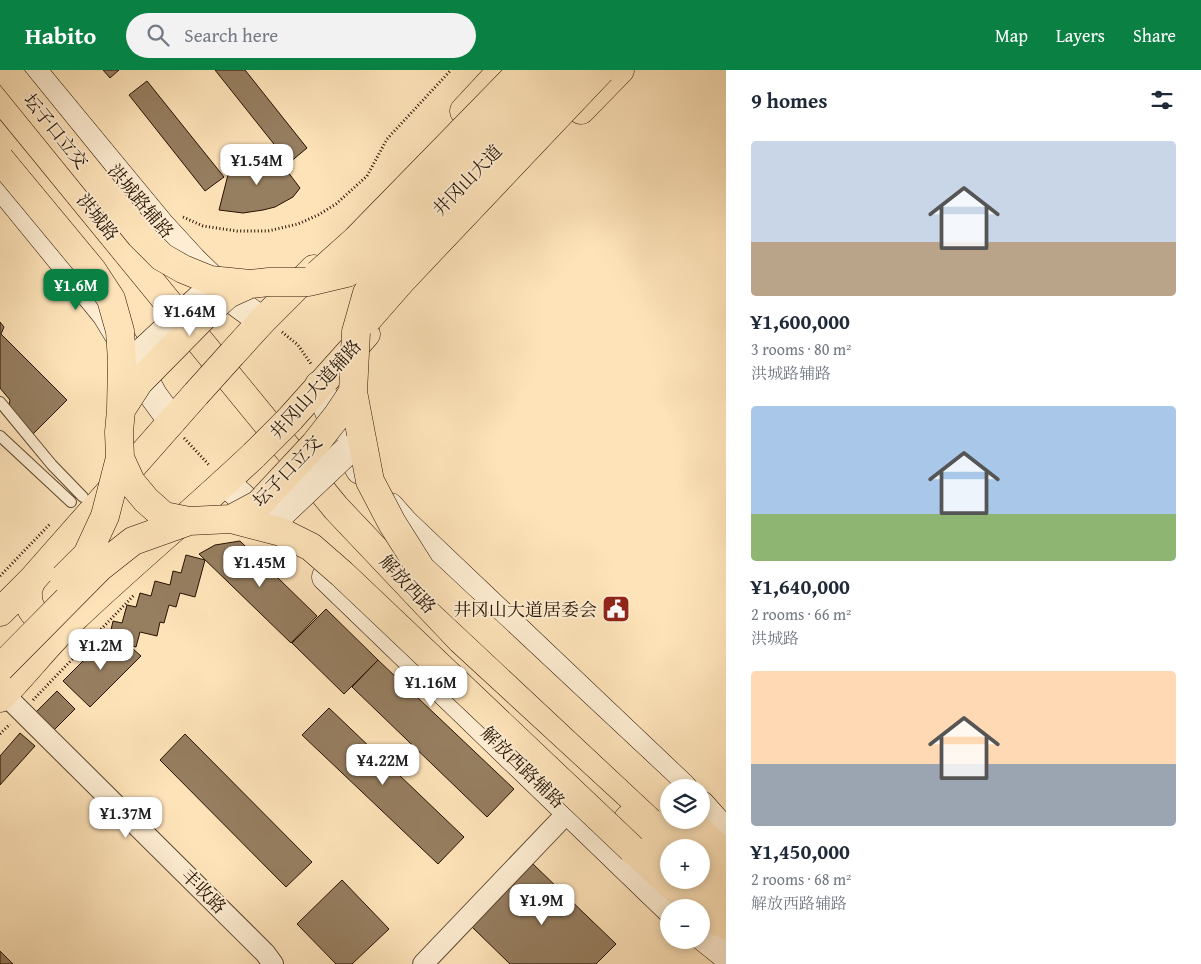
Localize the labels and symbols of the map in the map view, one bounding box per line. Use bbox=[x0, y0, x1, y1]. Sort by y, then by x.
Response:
street label: 坛子口立交 bbox=[17, 88, 95, 174]
street label: 井冈山大道 bbox=[426, 138, 508, 222]
pin: ¥1.54M bbox=[216, 144, 298, 186]
street label: 洪城路辅路 bbox=[102, 158, 180, 244]
street label: 洪城路 bbox=[71, 188, 125, 246]
pin: ¥1.6M bbox=[41, 268, 111, 311]
pin: ¥1.64M bbox=[149, 294, 231, 337]
street label: 井冈山大道辅路 bbox=[263, 333, 367, 445]
street label: 坛子口立交 bbox=[246, 429, 328, 513]
pin: ¥1.45M bbox=[219, 546, 301, 588]
street label: 解放西路 bbox=[374, 548, 442, 620]
public building icon: 井冈山大道居委会 bbox=[601, 594, 631, 624]
place label: 井冈山大道居委会 bbox=[453, 596, 597, 623]
pin: ¥1.2M bbox=[66, 628, 136, 671]
pin: ¥1.16M bbox=[390, 666, 472, 708]
street label: 解放西路辅路 bbox=[475, 720, 571, 814]
pin: ¥4.22M bbox=[342, 744, 424, 786]
pin: ¥1.37M bbox=[85, 796, 167, 839]
street label: 丰收路 bbox=[175, 862, 233, 920]
pin: ¥1.9M bbox=[507, 884, 577, 926]

